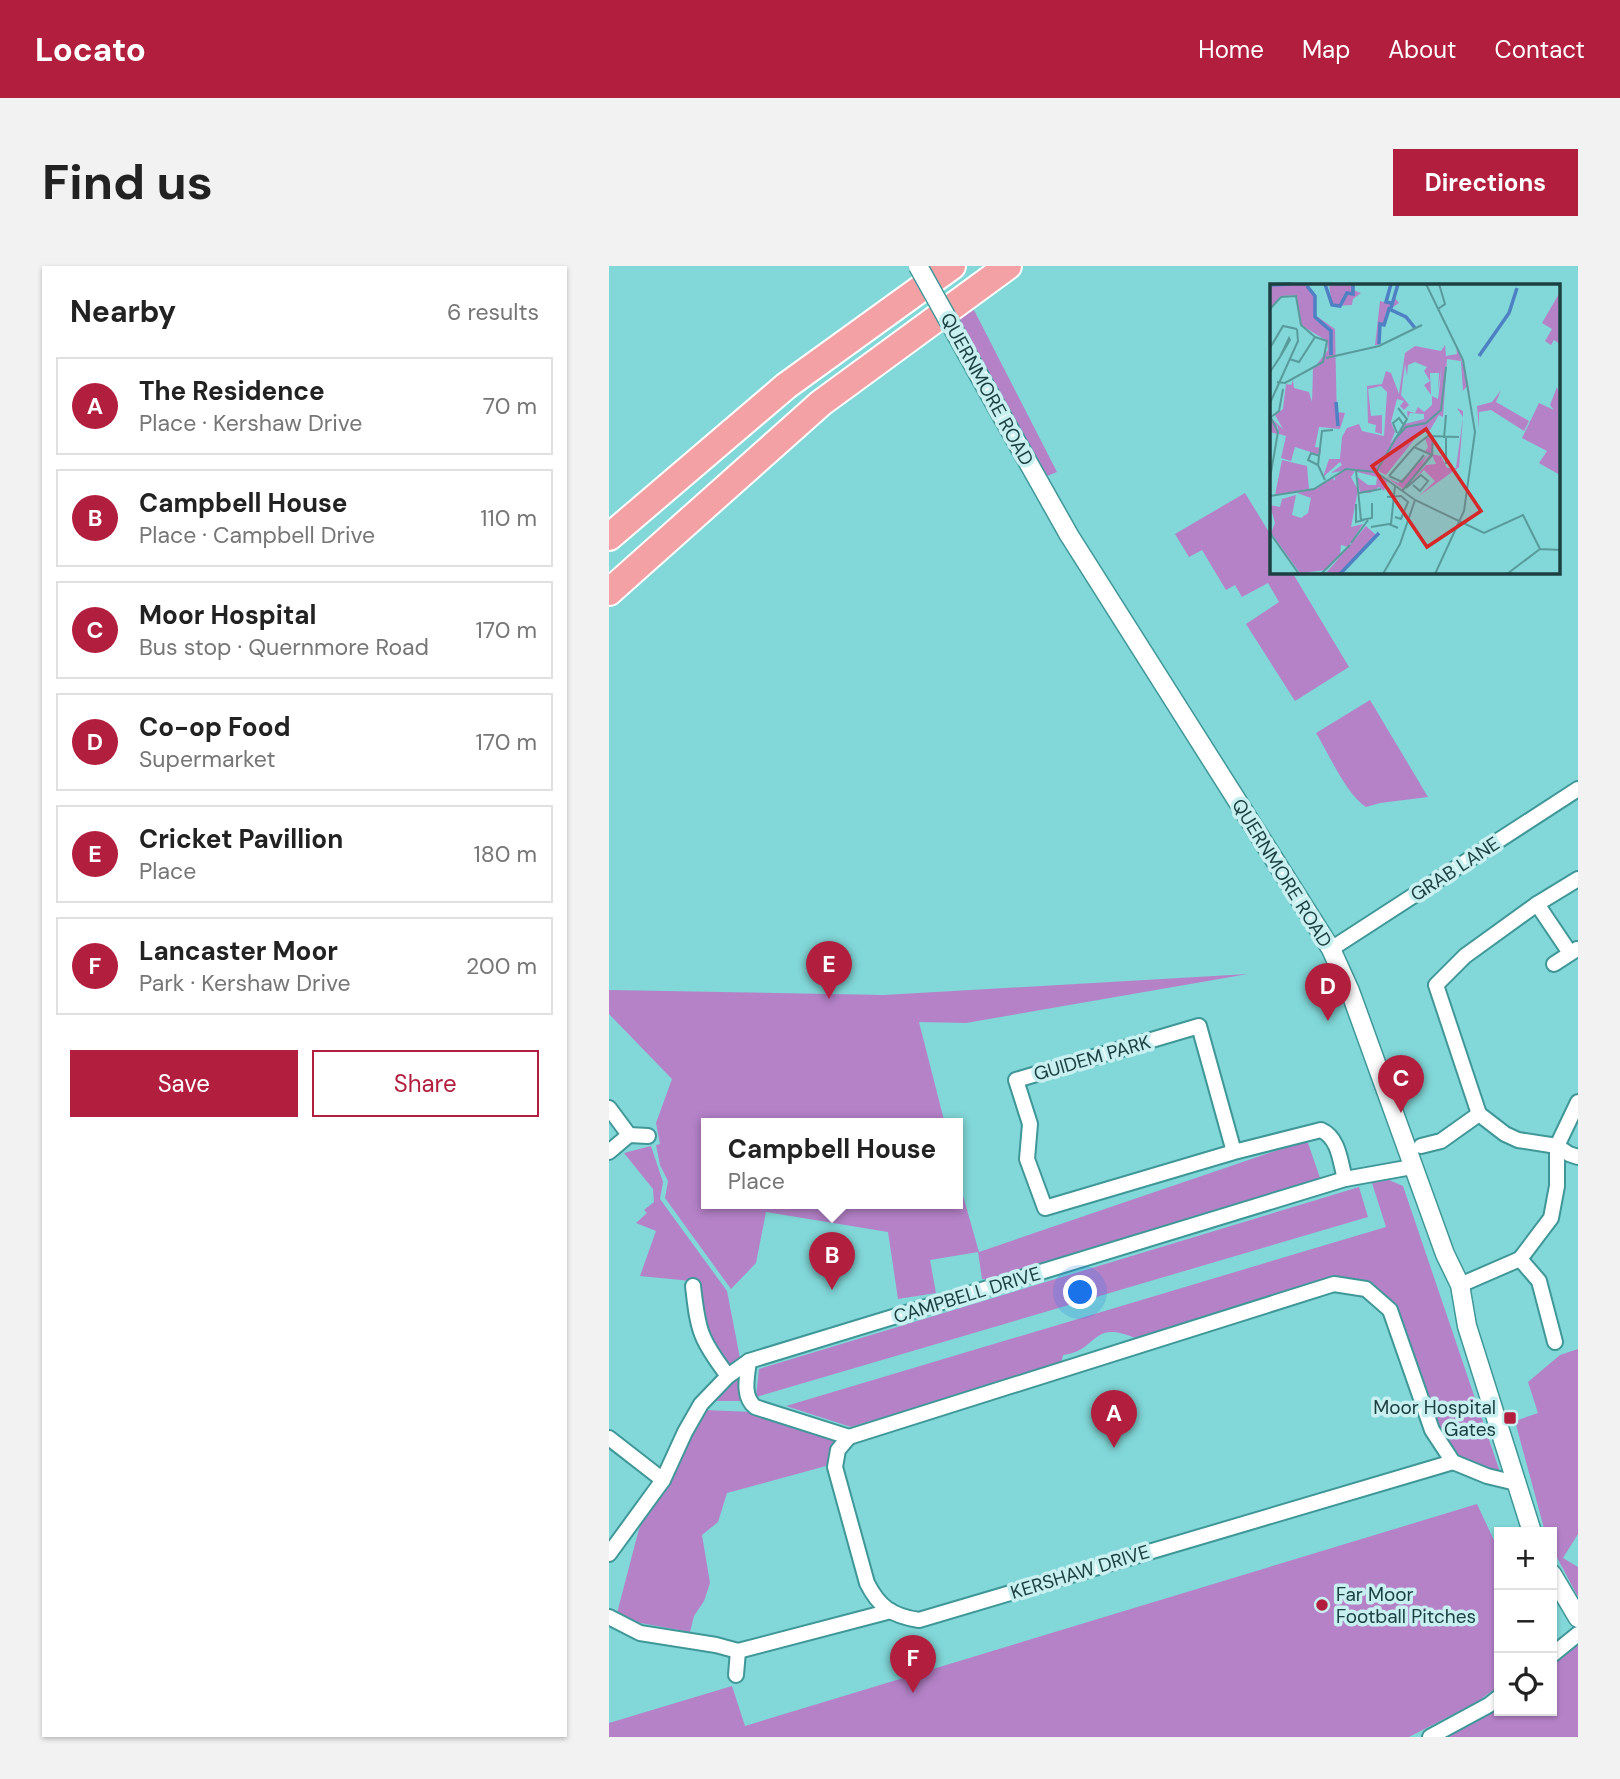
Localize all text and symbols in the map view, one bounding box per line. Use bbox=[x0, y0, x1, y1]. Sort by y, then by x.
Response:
text: Locato bbox=[35, 28, 146, 71]
text: Home bbox=[1198, 34, 1264, 65]
text: Map bbox=[1302, 34, 1350, 65]
text: About bbox=[1388, 34, 1457, 65]
text: Contact bbox=[1495, 34, 1585, 65]
button: Directions bbox=[1393, 149, 1578, 216]
text: Find us bbox=[42, 150, 213, 214]
inset map bbox=[1270, 284, 1560, 574]
text: Nearby bbox=[70, 292, 176, 331]
text: 6 results bbox=[447, 297, 539, 327]
street label: QUERNMORE ROAD bbox=[935, 308, 1039, 470]
text: The Residence bbox=[139, 374, 325, 408]
text: A bbox=[87, 391, 103, 421]
text: 70 m bbox=[483, 391, 537, 421]
text: Place · Kershaw Drive bbox=[139, 408, 362, 438]
text: Campbell House bbox=[139, 486, 348, 520]
text: B bbox=[88, 503, 102, 533]
text: 110 m bbox=[480, 503, 537, 533]
text: Place · Campbell Drive bbox=[139, 520, 375, 550]
text: Moor Hospital bbox=[139, 598, 316, 632]
text: C bbox=[87, 615, 103, 645]
text: 170 m bbox=[476, 615, 537, 645]
text: Bus stop · Quernmore Road bbox=[139, 632, 429, 662]
text: Co-op Food bbox=[139, 710, 291, 744]
text: D bbox=[87, 727, 103, 757]
text: 170 m bbox=[476, 727, 537, 757]
text: Supermarket bbox=[139, 744, 275, 774]
street label: QUERNMORE ROAD bbox=[1226, 794, 1338, 952]
text: Cricket Pavillion bbox=[139, 822, 343, 856]
street label: GRAB LANE bbox=[1406, 831, 1504, 907]
text: E bbox=[88, 839, 102, 869]
text: 180 m bbox=[473, 839, 537, 869]
text: Place bbox=[139, 856, 196, 886]
text: Lancaster Moor bbox=[139, 934, 338, 968]
pin: E bbox=[806, 941, 852, 999]
text: F bbox=[89, 951, 101, 981]
text: 200 m bbox=[466, 951, 537, 981]
pin: D bbox=[1305, 963, 1351, 1021]
text: Park · Kershaw Drive bbox=[139, 968, 351, 998]
street label: GUIDEM PARK bbox=[1031, 1029, 1153, 1087]
button: Save bbox=[70, 1050, 298, 1117]
button: Share bbox=[312, 1050, 539, 1117]
pin: C bbox=[1378, 1055, 1424, 1113]
popup bbox=[701, 1118, 963, 1209]
text: Campbell House bbox=[728, 1132, 936, 1166]
text: Place bbox=[728, 1166, 785, 1196]
pin: B bbox=[809, 1232, 855, 1290]
street label: CAMPBELL DRIVE bbox=[890, 1261, 1044, 1329]
your location bbox=[1063, 1275, 1097, 1309]
pin: A bbox=[1091, 1390, 1137, 1448]
place label: Moor Hospital Gates bbox=[1373, 1395, 1496, 1442]
marker: Moor Hospital Gates bbox=[1502, 1410, 1518, 1426]
map controls bbox=[1494, 1527, 1557, 1716]
button: + bbox=[1494, 1527, 1557, 1590]
street label: KERSHAW DRIVE bbox=[1007, 1539, 1153, 1605]
place label: Far Moor Football Pitches bbox=[1336, 1582, 1476, 1629]
button: − bbox=[1494, 1590, 1557, 1653]
marker: Far Moor Football Pitches bbox=[1314, 1597, 1330, 1613]
pin: F bbox=[890, 1635, 936, 1693]
button: locate bbox=[1494, 1653, 1557, 1716]

